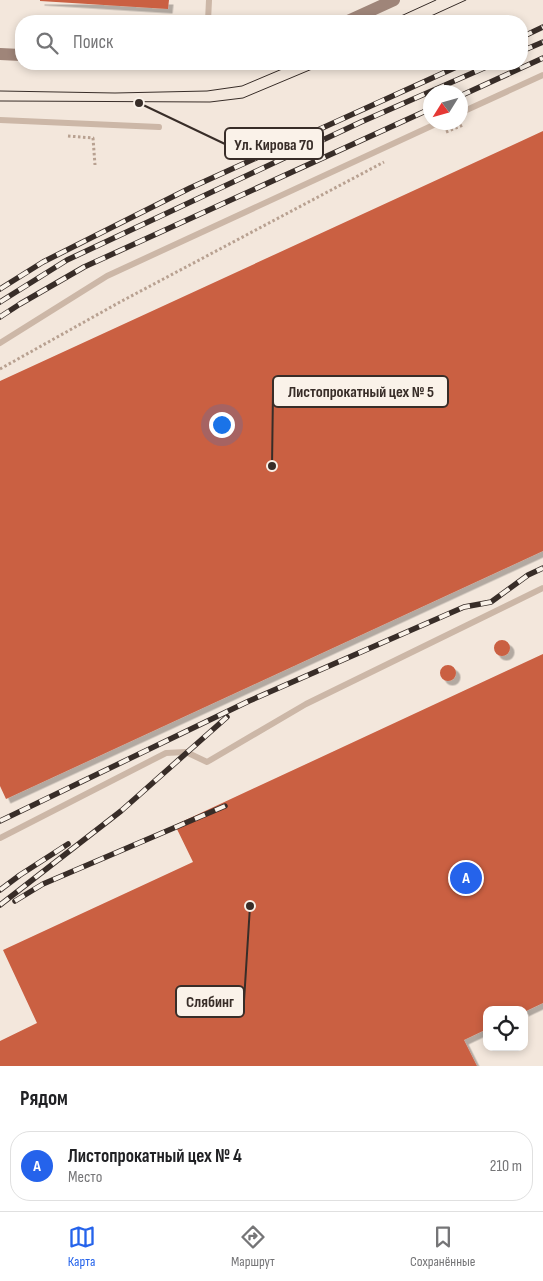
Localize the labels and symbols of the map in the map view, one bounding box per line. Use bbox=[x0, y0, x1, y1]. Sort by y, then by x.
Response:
north arrow bbox=[423, 85, 468, 130]
callout: Ул. Кирова 70 bbox=[225, 128, 323, 159]
text: Ул. Кирова 70 bbox=[234, 136, 314, 155]
callout: Листопрокатный цех № 5 bbox=[273, 376, 448, 407]
text: Листопрокатный цех № 5 bbox=[288, 383, 434, 402]
your location bbox=[209, 412, 235, 438]
pin: A bbox=[450, 859, 482, 897]
callout: Слябинг bbox=[176, 986, 244, 1017]
text: Слябинг bbox=[186, 993, 234, 1012]

